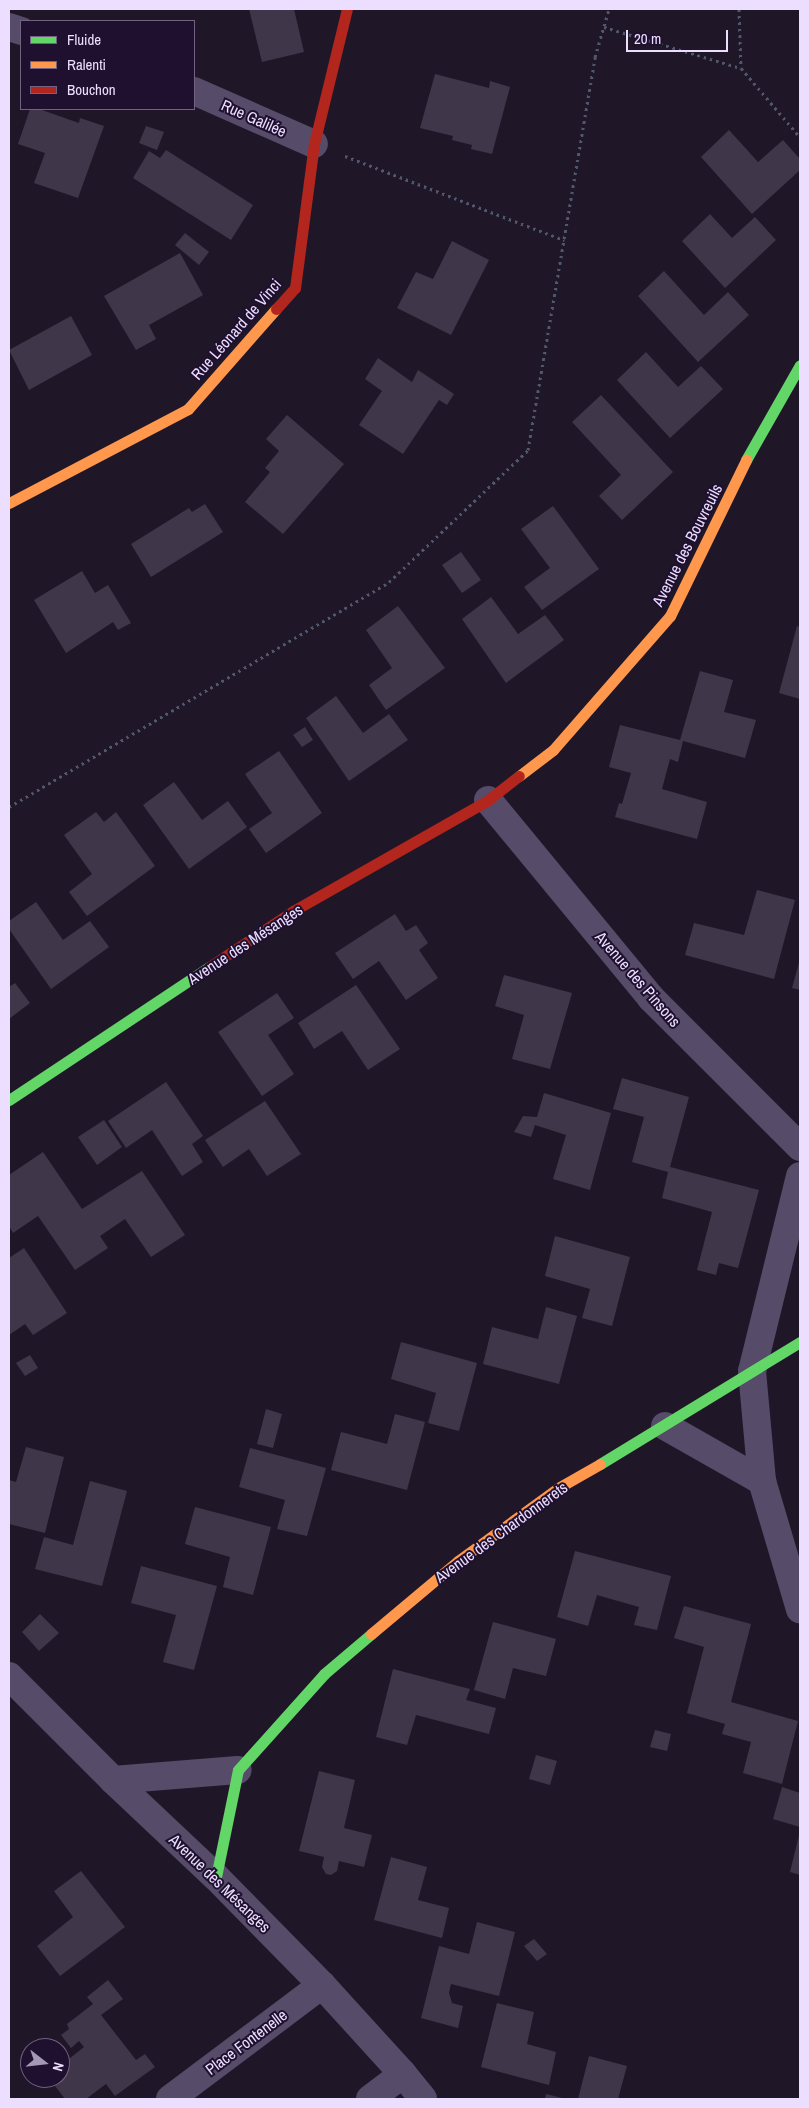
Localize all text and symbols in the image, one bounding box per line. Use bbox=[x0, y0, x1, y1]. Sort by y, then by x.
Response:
legend bbox=[20, 20, 195, 110]
scale bar bbox=[629, 20, 732, 52]
text: 20 m bbox=[634, 28, 661, 49]
text: Fluide bbox=[67, 29, 101, 50]
text: Ralenti bbox=[67, 54, 106, 75]
text: Bouchon bbox=[67, 79, 116, 100]
street label: Rue Galilée bbox=[218, 95, 290, 141]
street label: Rue Léonard de Vinci bbox=[187, 275, 285, 383]
street label: Avenue des Bouvreuils bbox=[648, 481, 726, 609]
street label: Avenue des Mésanges bbox=[184, 900, 306, 988]
street label: Avenue des Pinsons bbox=[591, 927, 685, 1031]
street label: Avenue des Chardonnerets bbox=[431, 1477, 571, 1587]
street label: Avenue des Mésanges bbox=[165, 1830, 275, 1936]
street label: Place Fontenelle bbox=[201, 2005, 291, 2079]
north arrow bbox=[20, 2038, 70, 2088]
text: N bbox=[49, 2060, 68, 2073]

